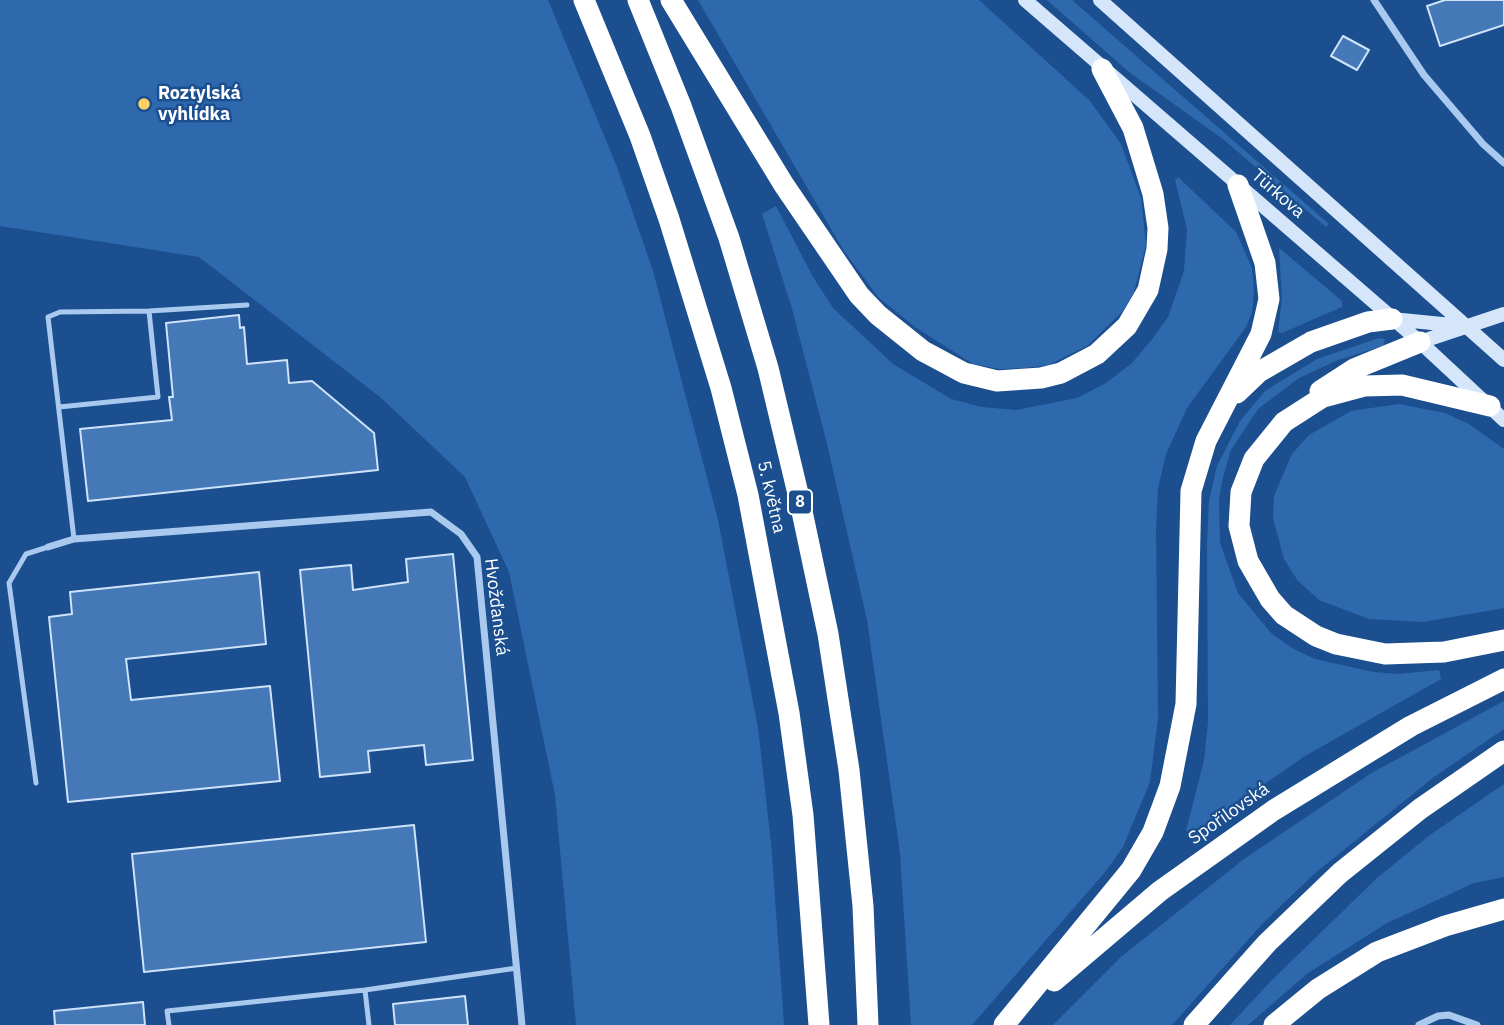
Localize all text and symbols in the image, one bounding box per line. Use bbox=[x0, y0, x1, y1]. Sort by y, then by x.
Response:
place label: Roztylská vyhlídka bbox=[158, 83, 241, 126]
marker: Roztylská vyhlídka bbox=[136, 96, 152, 112]
street label: Türkova bbox=[1247, 165, 1309, 223]
street label: 5. května bbox=[752, 459, 790, 535]
road number: 8 bbox=[788, 489, 812, 514]
street label: Hvožďanská bbox=[479, 557, 513, 657]
street label: Spořilovská bbox=[1184, 778, 1274, 850]

